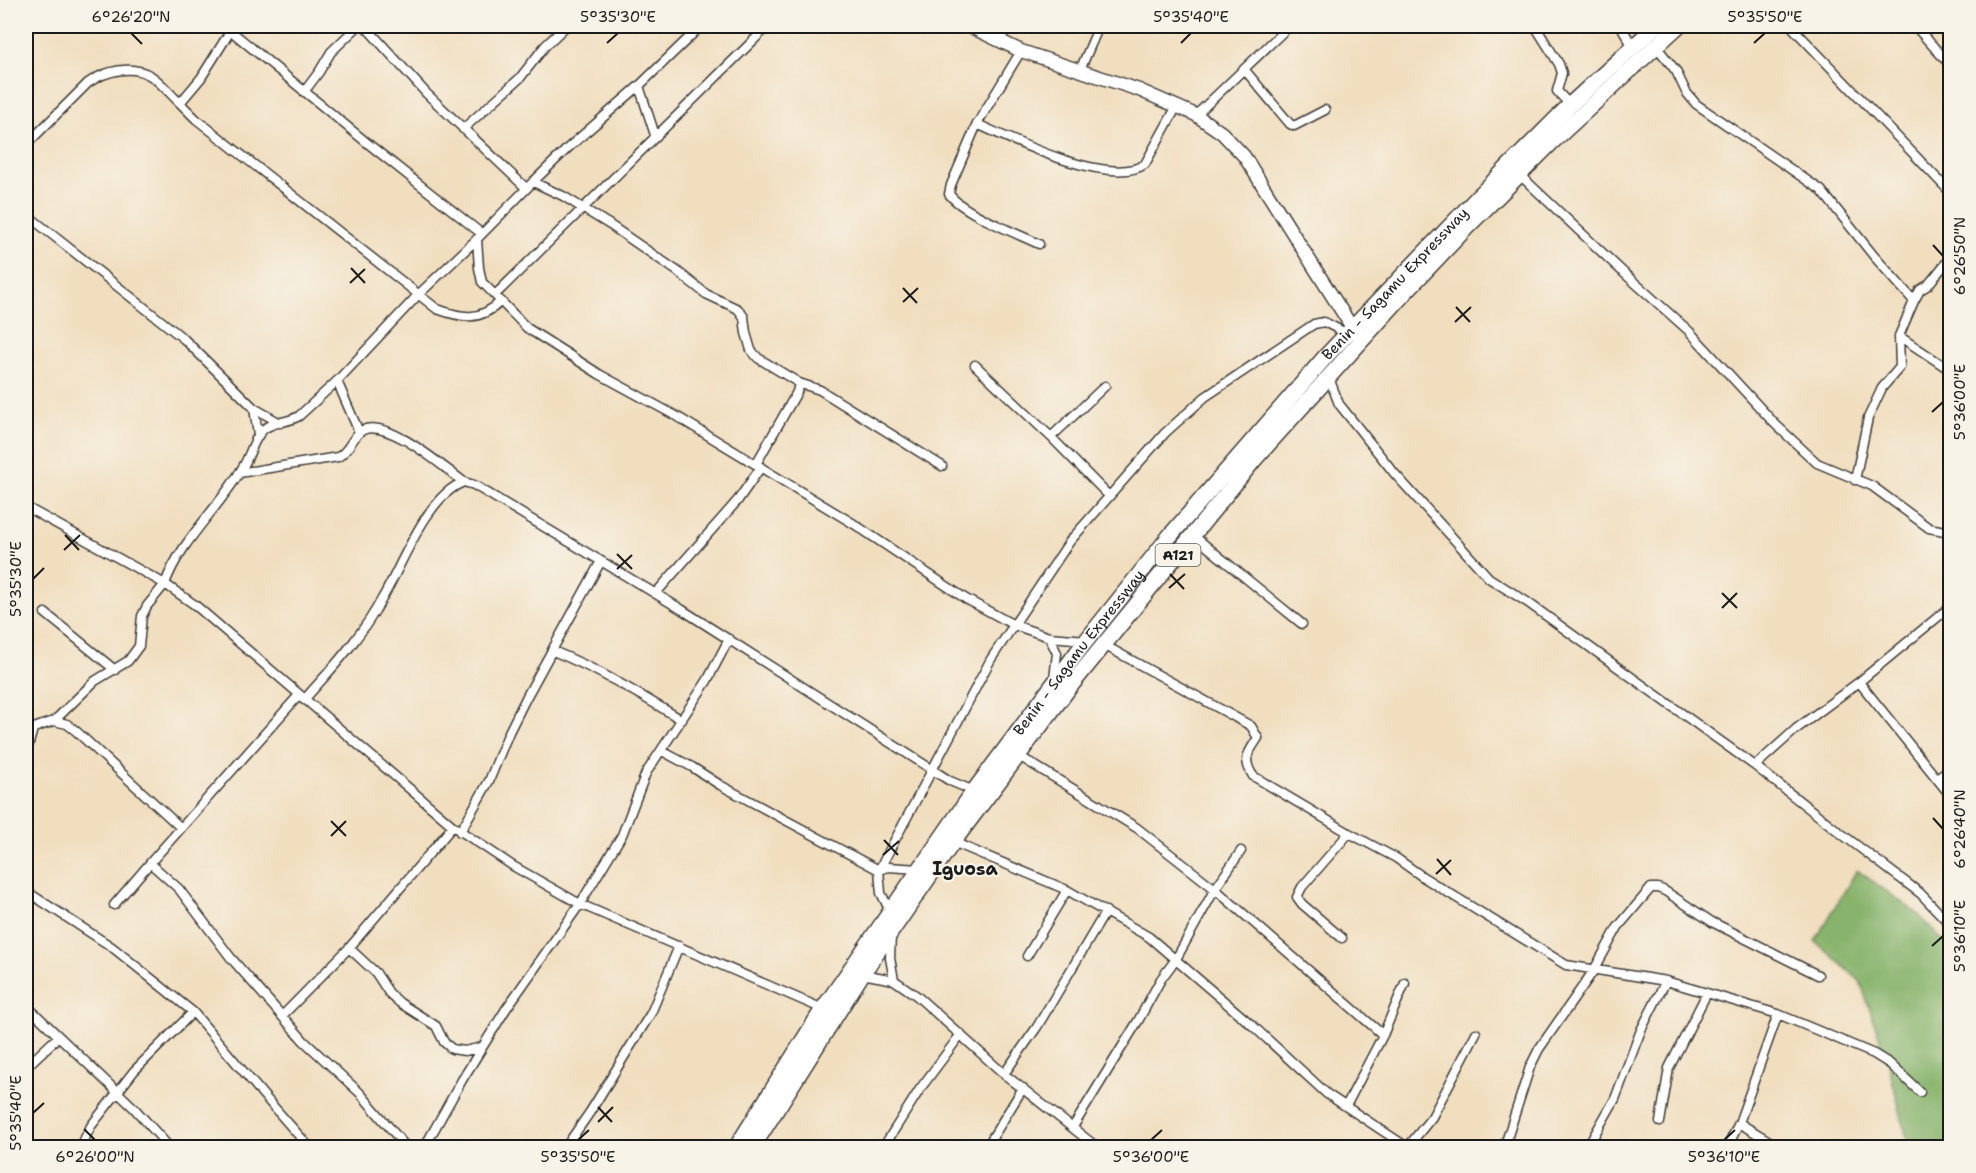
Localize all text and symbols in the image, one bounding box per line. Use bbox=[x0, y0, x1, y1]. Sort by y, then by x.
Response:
text: 6°26'20"N bbox=[91, 7, 171, 27]
text: 5°35'30"E bbox=[580, 7, 656, 27]
text: 5°35'40"E bbox=[1153, 7, 1229, 27]
text: 5°35'50"E bbox=[1727, 7, 1803, 27]
street label: Benin - Sagamu Expressway bbox=[1317, 203, 1473, 364]
text: 6°26'50"N bbox=[1950, 217, 1970, 295]
text: 5°36'00"E bbox=[1950, 364, 1970, 440]
text: 5°35'30"E bbox=[6, 541, 26, 617]
road number: A121 bbox=[1156, 544, 1200, 566]
street label: Benin - Sagamu Expressway bbox=[1009, 565, 1149, 739]
text: 6°26'40"N bbox=[1950, 789, 1970, 869]
district label: Iguosa bbox=[932, 857, 999, 881]
text: 5°36'10"E bbox=[1950, 900, 1970, 972]
text: 5°35'40"E bbox=[6, 1075, 26, 1151]
text: 6°26'00"N bbox=[55, 1147, 135, 1167]
text: 5°35'50"E bbox=[540, 1147, 616, 1167]
text: 5°36'00"E bbox=[1113, 1147, 1189, 1167]
text: 5°36'10"E bbox=[1688, 1147, 1760, 1167]

